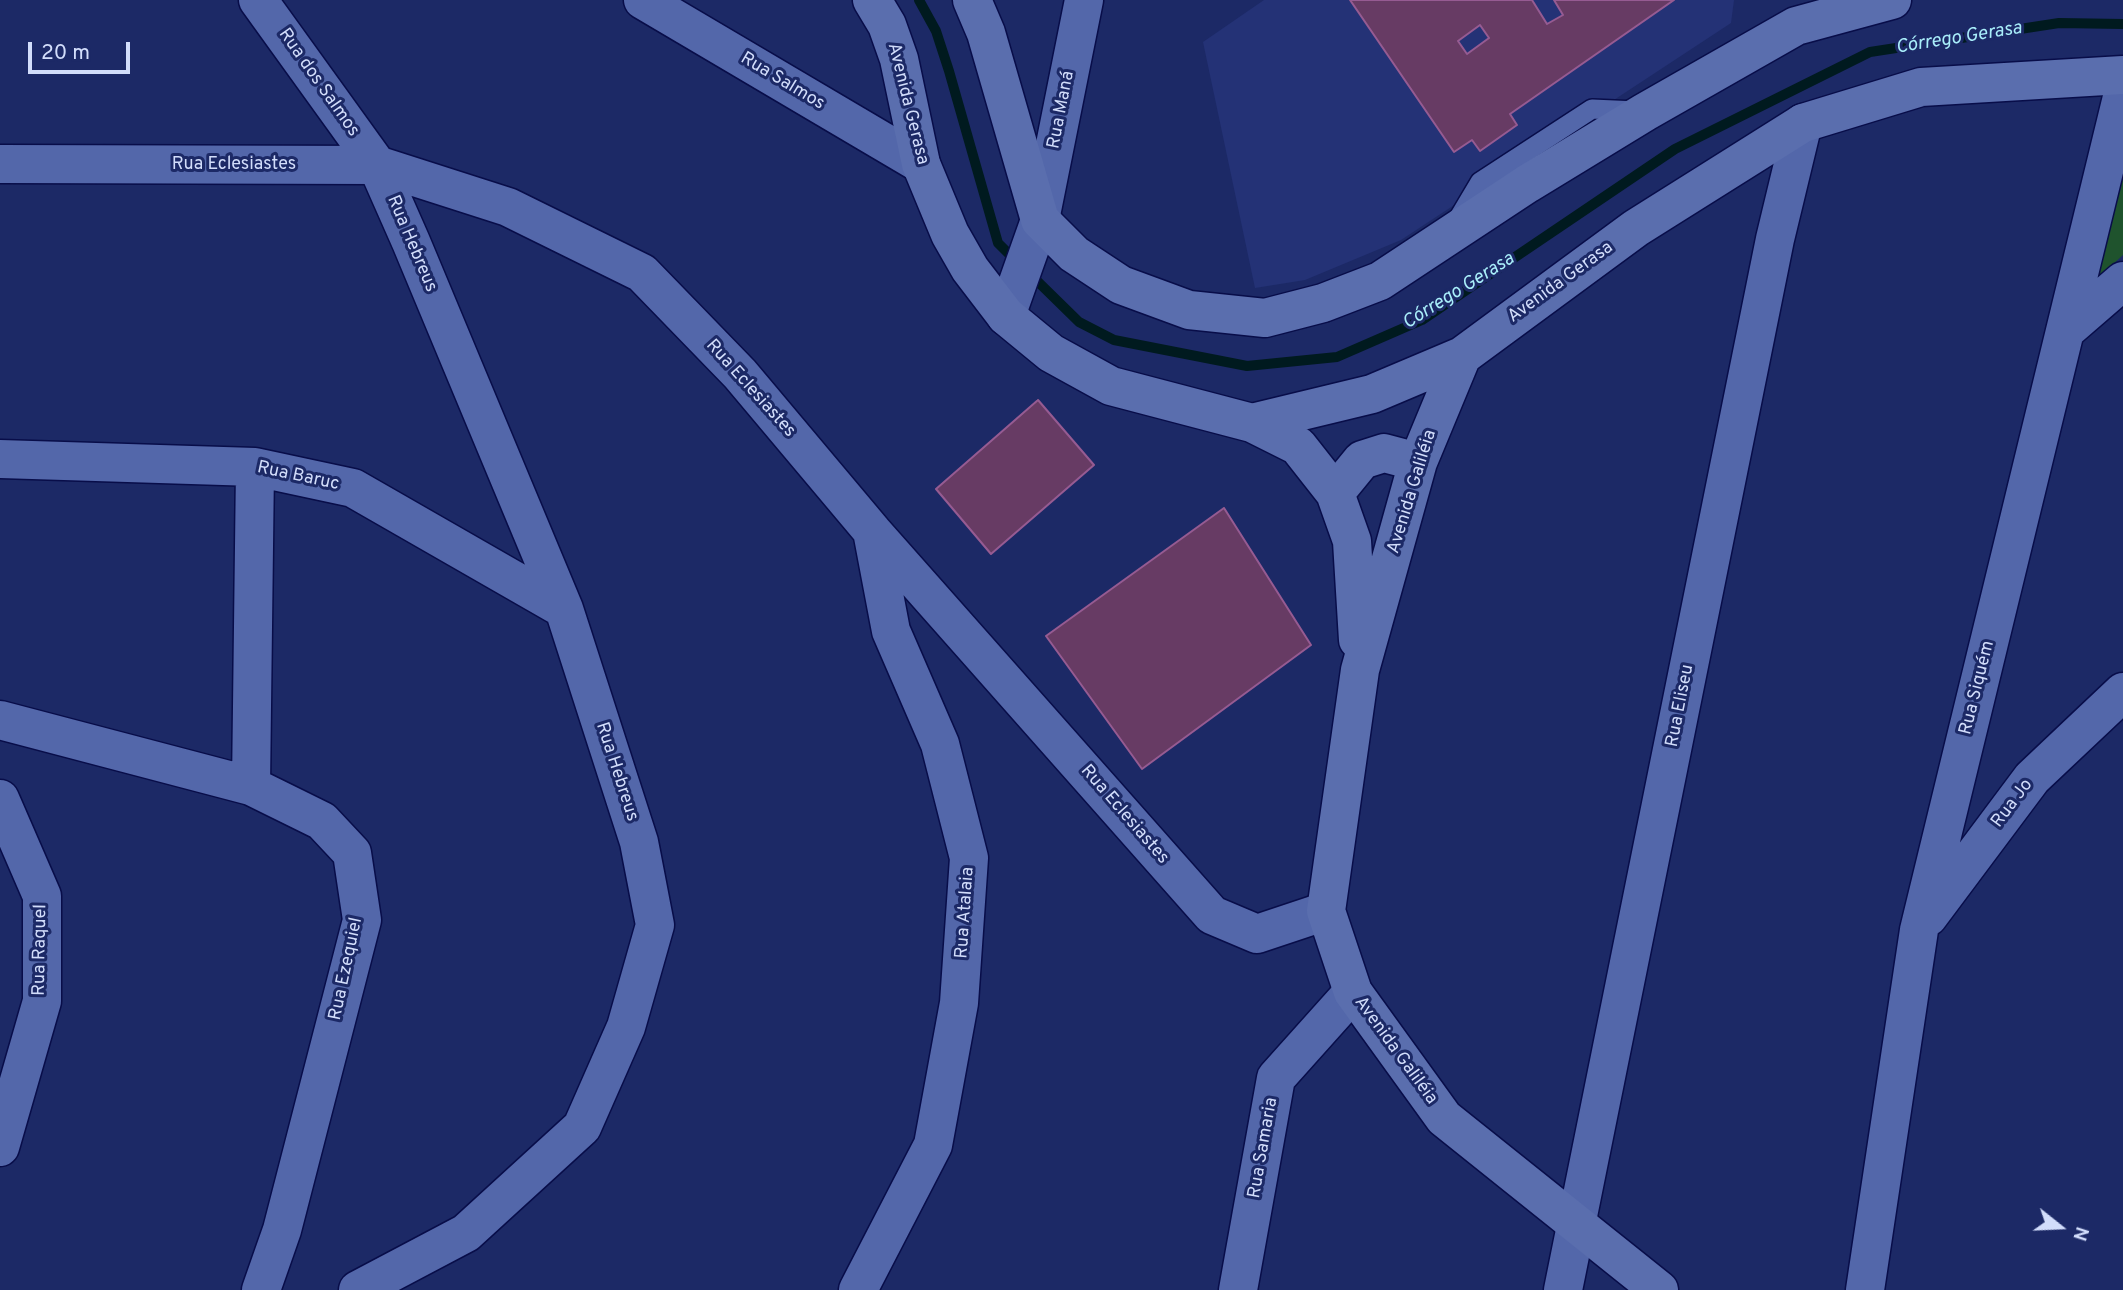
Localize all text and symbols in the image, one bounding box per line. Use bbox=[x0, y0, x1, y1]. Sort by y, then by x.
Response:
water label: Córrego Gerasa bbox=[1894, 18, 2024, 60]
street label: Rua dos Salmos bbox=[273, 25, 363, 141]
scale bar bbox=[32, 28, 133, 72]
text: 20 m bbox=[41, 40, 90, 67]
street label: Avenida Gerasa bbox=[881, 41, 933, 167]
street label: Rua Salmos bbox=[736, 48, 828, 116]
street label: Rua Maná bbox=[1044, 69, 1080, 151]
street label: Rua Eclesiastes bbox=[172, 154, 296, 176]
street label: Rua Hebreus bbox=[381, 192, 441, 296]
street label: Avenida Gerasa bbox=[1504, 238, 1618, 328]
water label: Córrego Gerasa bbox=[1399, 249, 1519, 335]
street label: Rua Eclesiastes bbox=[700, 336, 800, 442]
street label: Avenida Galiléia bbox=[1384, 427, 1442, 557]
street label: Rua Baruc bbox=[255, 458, 341, 496]
street label: Rua Siquém bbox=[1956, 639, 2000, 737]
street label: Rua Eliseu bbox=[1662, 663, 1700, 749]
street label: Rua Hebreus bbox=[590, 720, 642, 824]
street label: Rua Eclesiastes bbox=[1075, 761, 1173, 869]
street label: Rua Jo bbox=[1988, 775, 2038, 833]
street label: Rua Atalaia bbox=[952, 866, 980, 960]
street label: Rua Raquel bbox=[29, 904, 53, 996]
street label: Rua Ezequiel bbox=[326, 916, 368, 1022]
street label: Avenida Galiléia bbox=[1349, 993, 1441, 1109]
street label: Rua Samaria bbox=[1244, 1096, 1284, 1200]
north arrow bbox=[2025, 1192, 2095, 1262]
text: N bbox=[2066, 1223, 2093, 1244]

